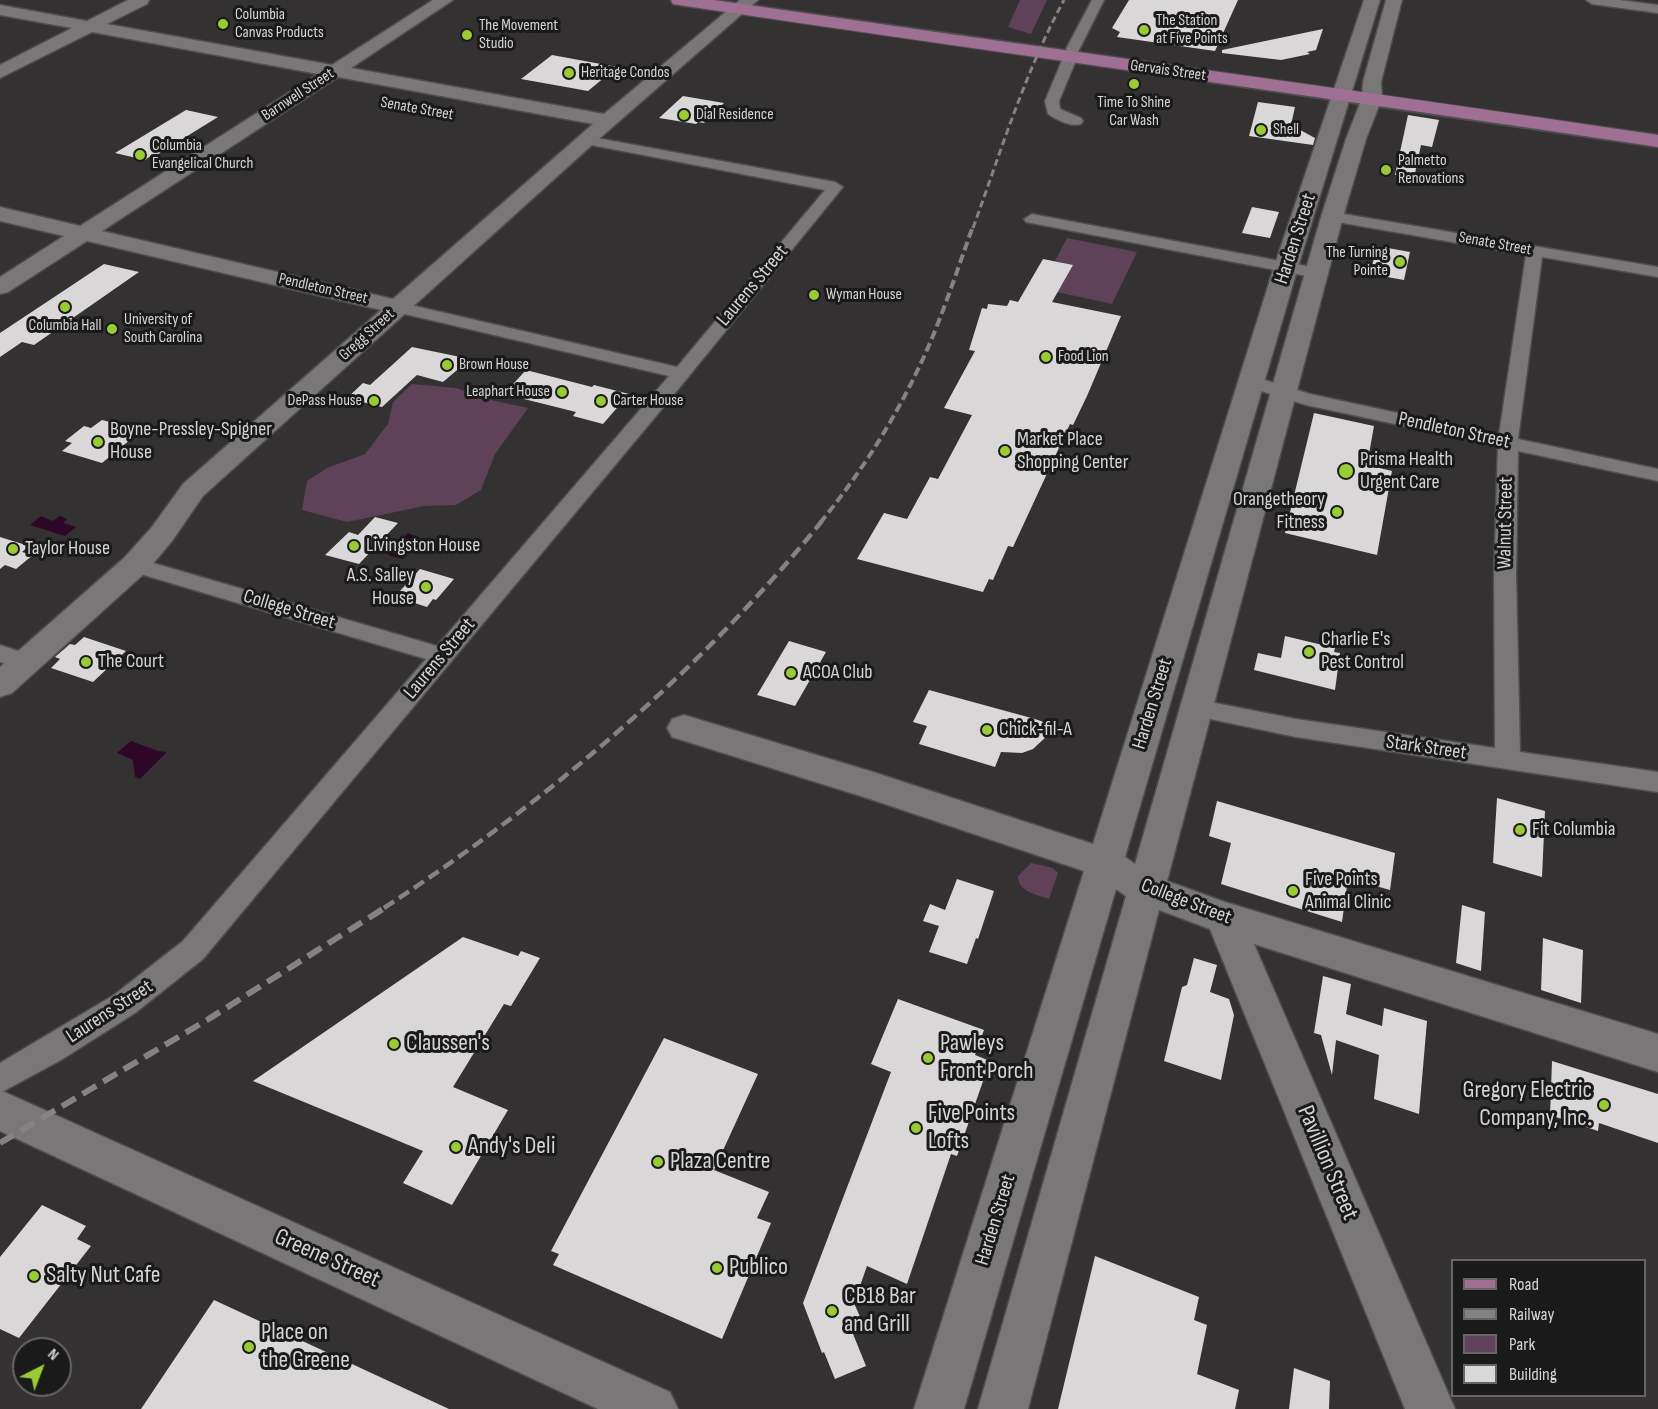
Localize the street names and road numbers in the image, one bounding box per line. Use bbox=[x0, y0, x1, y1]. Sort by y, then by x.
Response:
street label: Gervais Street bbox=[1129, 56, 1207, 86]
street label: Barnwell Street bbox=[258, 65, 338, 125]
street label: Senate Street bbox=[379, 93, 455, 125]
street label: Harden Street bbox=[1270, 191, 1322, 287]
street label: Senate Street bbox=[1457, 228, 1533, 260]
street label: Laurens Street bbox=[712, 241, 794, 331]
street label: Pendleton Street bbox=[277, 269, 369, 309]
street label: Gregg Street bbox=[335, 305, 399, 365]
street label: Pendleton Street bbox=[1396, 407, 1512, 455]
street label: Walnut Street bbox=[1493, 477, 1519, 569]
street label: College Street bbox=[240, 585, 338, 635]
street label: Laurens Street bbox=[399, 614, 481, 704]
street label: Harden Street bbox=[1128, 656, 1178, 752]
street label: Stark Street bbox=[1384, 730, 1468, 766]
street label: College Street bbox=[1138, 874, 1234, 930]
street label: Laurens Street bbox=[62, 975, 158, 1049]
street label: Pavillion Street bbox=[1290, 1102, 1364, 1224]
street label: Harden Street bbox=[971, 1172, 1021, 1268]
street label: Greene Street bbox=[270, 1223, 384, 1295]

